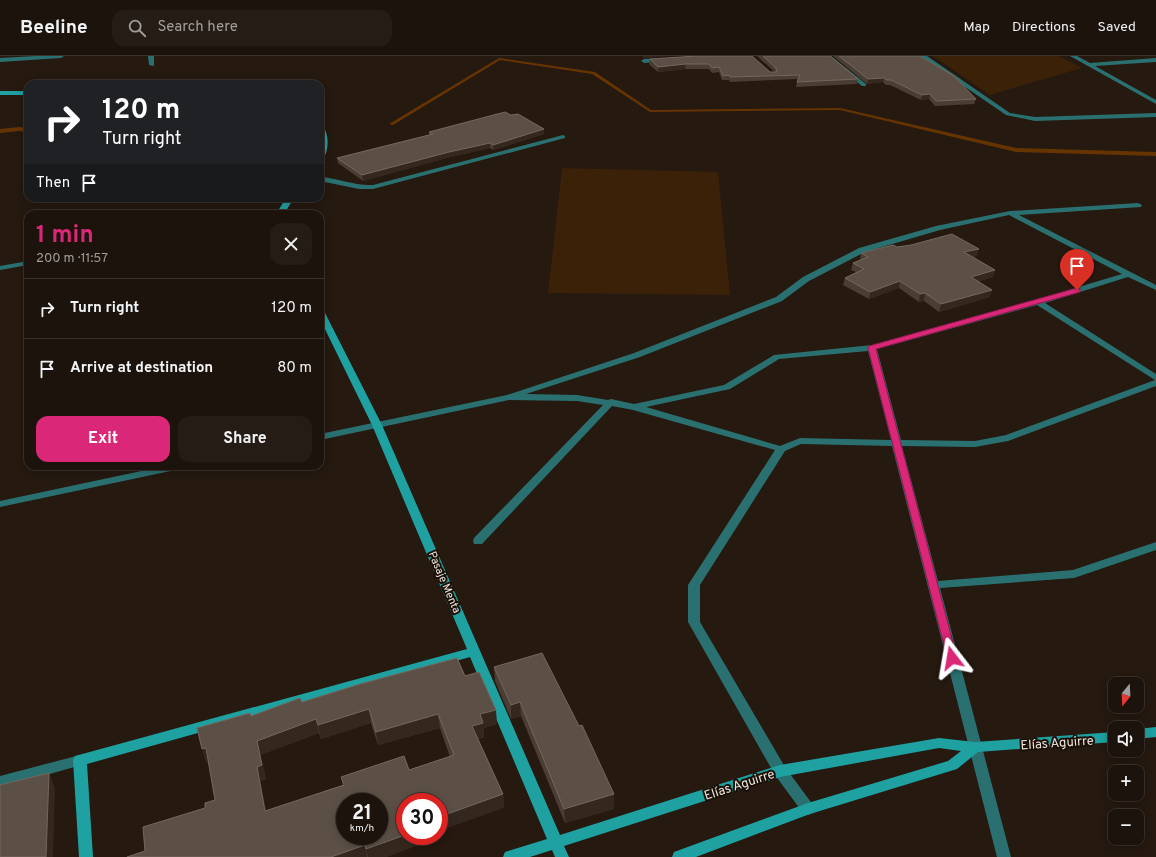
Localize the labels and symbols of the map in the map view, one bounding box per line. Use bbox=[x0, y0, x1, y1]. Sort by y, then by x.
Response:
pin bbox=[1060, 249, 1094, 290]
street label: Pasaje Menta bbox=[425, 549, 463, 616]
position arrow bbox=[931, 637, 973, 679]
north arrow bbox=[1108, 677, 1144, 713]
street label: Elías Aguirre bbox=[1020, 733, 1094, 755]
street label: Elías Aguirre bbox=[702, 767, 777, 805]
speed limit sign: 30 bbox=[396, 793, 448, 845]

